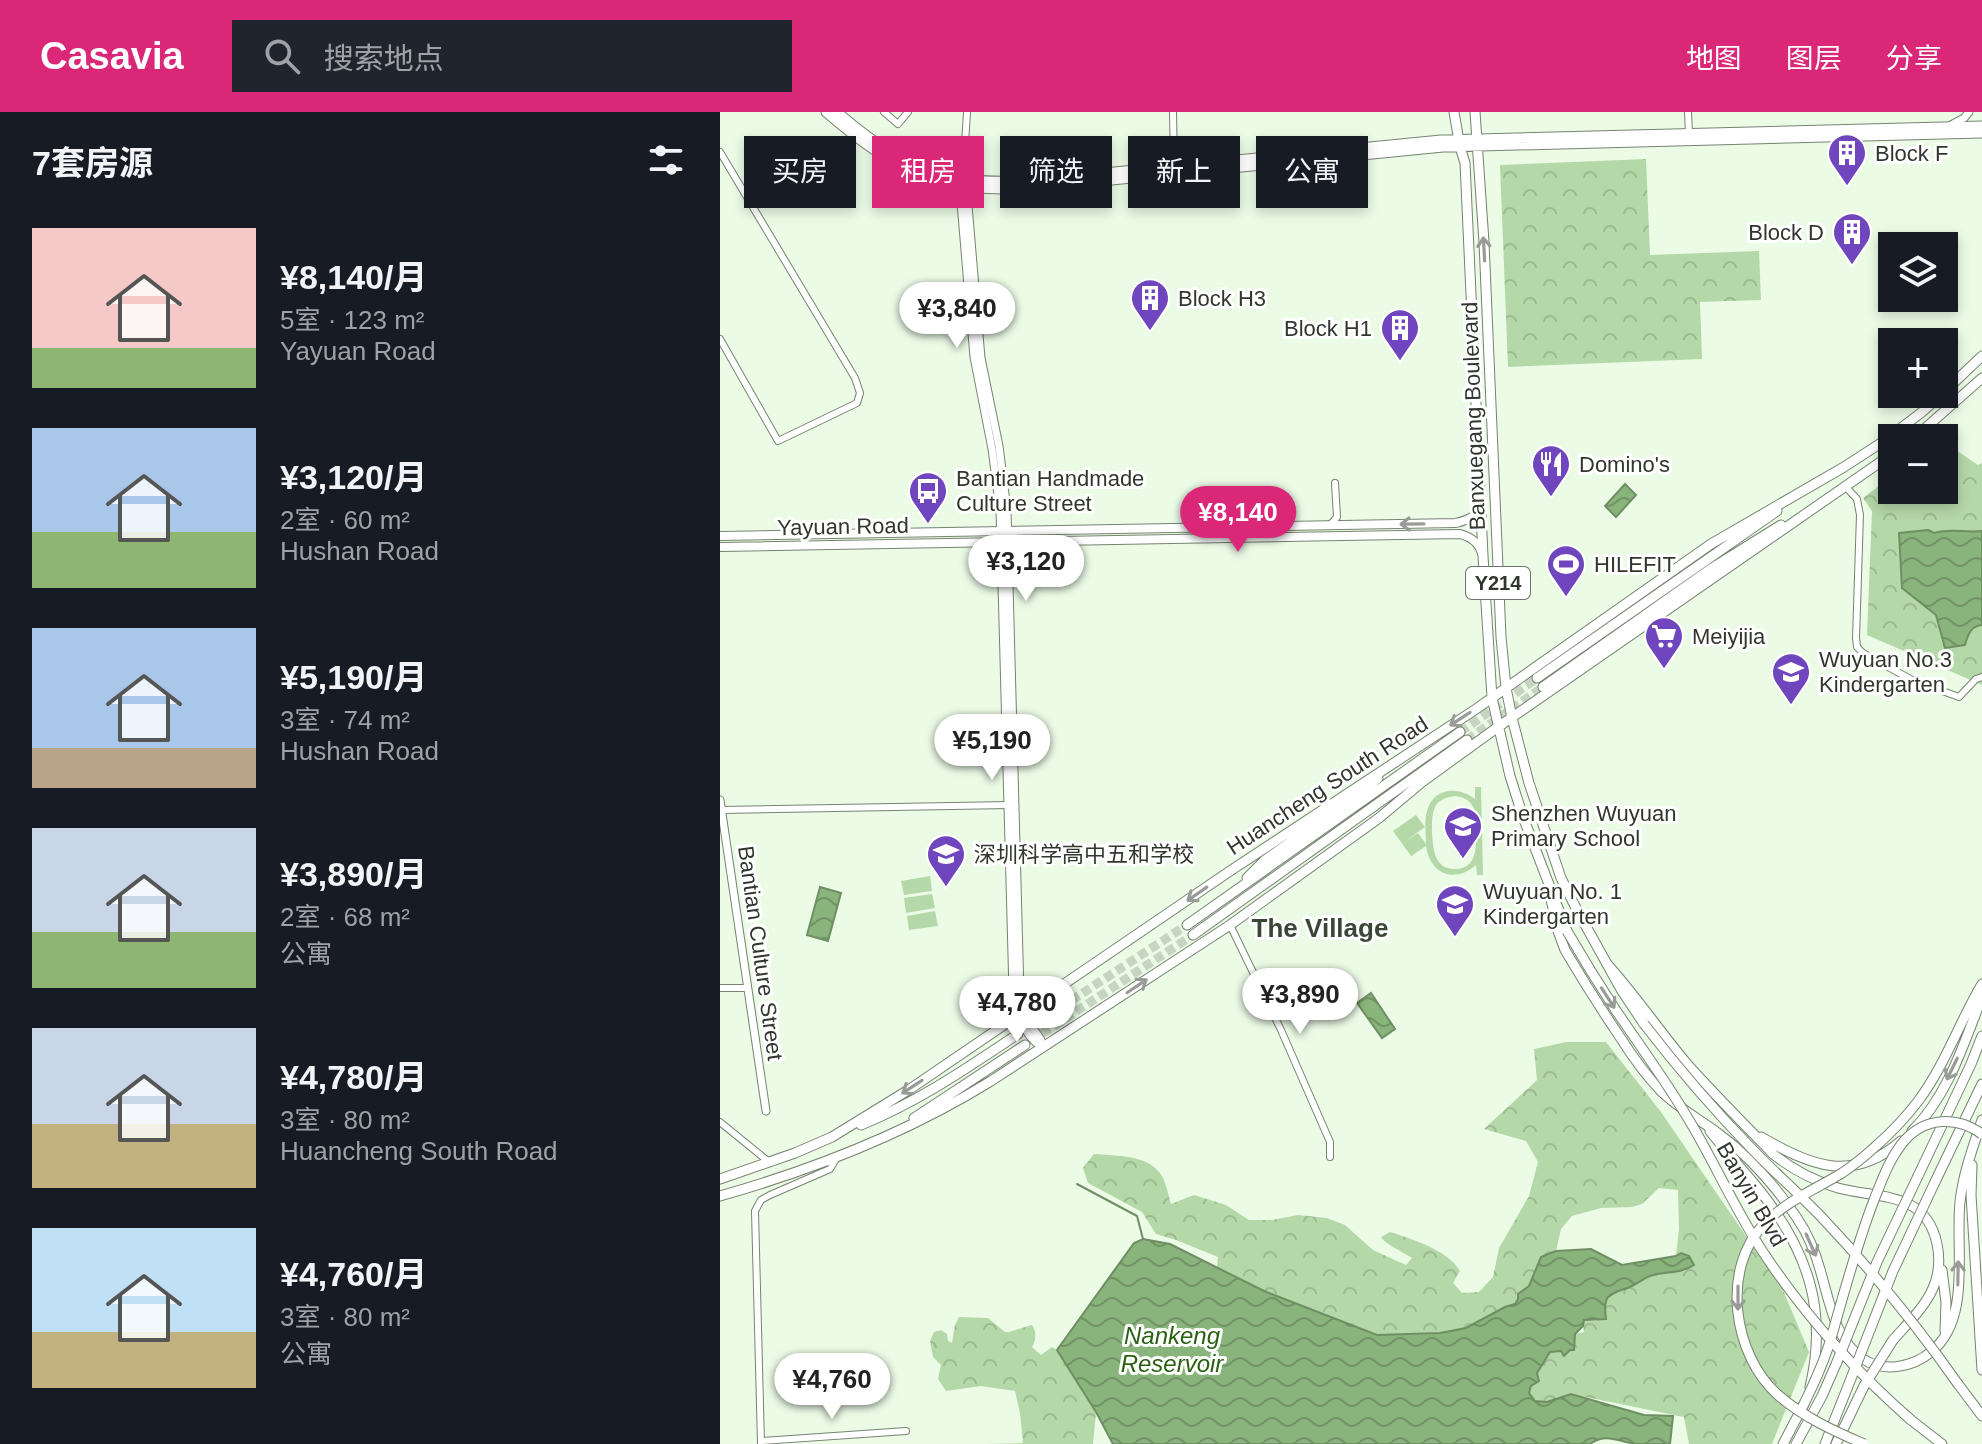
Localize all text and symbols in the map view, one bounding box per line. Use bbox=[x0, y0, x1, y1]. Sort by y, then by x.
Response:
search box bbox=[232, 20, 792, 92]
icon: search bbox=[260, 34, 304, 78]
text: Casavia bbox=[40, 35, 184, 77]
text: 搜索地点 bbox=[324, 42, 444, 75]
text: 地图 bbox=[1686, 43, 1742, 74]
text: 图层 bbox=[1786, 43, 1842, 74]
text: 分享 bbox=[1886, 43, 1942, 74]
building icon: Block F bbox=[1826, 132, 1868, 187]
chip: 买房 bbox=[744, 136, 856, 208]
chip: 租房 bbox=[872, 136, 984, 208]
chip: 筛选 bbox=[1000, 136, 1112, 208]
chip: 新上 bbox=[1128, 136, 1240, 208]
chip: 公寓 bbox=[1256, 136, 1368, 208]
icon: filters bbox=[644, 138, 688, 182]
place label: Block F bbox=[1875, 141, 1948, 166]
text: 7套房源 bbox=[32, 144, 153, 182]
building icon: Block D bbox=[1831, 211, 1873, 266]
place label: Block D bbox=[1748, 220, 1824, 245]
map controls bbox=[1878, 232, 1958, 504]
button: layers bbox=[1878, 232, 1958, 312]
one-way arrow bbox=[1476, 236, 1491, 263]
text: ¥8,140/月 bbox=[280, 258, 427, 296]
icon: home bbox=[96, 260, 192, 356]
building icon: Block H3 bbox=[1129, 277, 1171, 332]
pin: ¥3,840 bbox=[892, 282, 1022, 350]
place label: Block H3 bbox=[1178, 286, 1266, 311]
text: ¥3,840 bbox=[917, 293, 997, 323]
street label: Banxuegang Boulevard bbox=[1457, 301, 1490, 531]
text: 5室 · 123 m² bbox=[280, 305, 425, 335]
building icon: Block H1 bbox=[1379, 307, 1421, 362]
place label: Block H1 bbox=[1284, 316, 1372, 341]
button: + bbox=[1878, 328, 1958, 408]
text: Yayuan Road bbox=[280, 336, 436, 366]
button: − bbox=[1878, 424, 1958, 504]
restaurant icon: Domino's bbox=[1530, 443, 1572, 498]
place label: Domino's bbox=[1579, 452, 1670, 477]
text: ¥3,120/月 bbox=[280, 458, 427, 496]
icon: home bbox=[96, 460, 192, 556]
place label: Bantian Handmade Culture Street bbox=[956, 466, 1144, 516]
bus stop icon: Bantian Handmade Culture Street bbox=[907, 470, 949, 525]
pin: ¥8,140 bbox=[1173, 486, 1303, 554]
text: ¥8,140 bbox=[1198, 497, 1278, 527]
text: 2室 · 60 m² bbox=[280, 505, 410, 535]
street label: Yayuan Road bbox=[777, 513, 909, 540]
one-way arrow bbox=[1399, 516, 1426, 531]
pin: ¥3,120 bbox=[961, 535, 1091, 603]
text: Hushan Road bbox=[280, 536, 439, 566]
sports icon: HILEFIT bbox=[1545, 543, 1587, 598]
text: ¥3,120 bbox=[986, 546, 1066, 576]
place label: HILEFIT bbox=[1594, 552, 1676, 577]
road number: Y214 bbox=[1466, 567, 1530, 599]
supermarket icon: Meiyijia bbox=[1643, 615, 1685, 670]
place label: Meiyijia bbox=[1692, 624, 1766, 649]
place label: Wuyuan No.3 Kindergarten bbox=[1819, 647, 1952, 697]
school or university icon: Wuyuan No.3 Kindergarten bbox=[1770, 651, 1812, 706]
text: ¥5,190/月 bbox=[280, 658, 427, 696]
icon: home bbox=[96, 660, 192, 756]
text: 3室 · 74 m² bbox=[280, 705, 410, 735]
street label: Huancheng South Road bbox=[1222, 711, 1433, 860]
one-way arrow bbox=[1449, 711, 1472, 727]
pin: ¥5,190 bbox=[927, 714, 1057, 782]
text: ¥5,190 bbox=[952, 725, 1032, 755]
text: Hushan Road bbox=[280, 736, 439, 766]
place label: Shenzhen Wuyuan Primary School bbox=[1491, 801, 1677, 851]
school or university icon: Shenzhen Wuyuan Primary School bbox=[1442, 805, 1484, 860]
school or university icon: 深圳科学高中五和学校 bbox=[925, 833, 967, 888]
place label: 深圳科学高中五和学校 bbox=[974, 842, 1194, 867]
street label: Bantian Culture Street bbox=[733, 844, 788, 1062]
text: ¥3,890/月 bbox=[280, 855, 427, 893]
icon: home bbox=[96, 860, 192, 956]
place label: Wuyuan No. 1 Kindergarten bbox=[1483, 879, 1622, 929]
school or university icon: Wuyuan No. 1 Kindergarten bbox=[1434, 883, 1476, 938]
one-way arrow bbox=[1186, 886, 1208, 902]
text: 2室 · 68 m² bbox=[280, 902, 410, 932]
district label: The Village bbox=[1252, 913, 1388, 943]
text: 公寓 bbox=[280, 939, 332, 969]
pin: ¥3,890 bbox=[1235, 968, 1365, 1036]
pin: ¥4,780 bbox=[952, 976, 1082, 1044]
one-way arrow bbox=[1126, 978, 1148, 994]
text: ¥3,890 bbox=[1260, 979, 1340, 1009]
one-way arrow bbox=[1599, 986, 1616, 1008]
text: ¥4,780 bbox=[977, 987, 1057, 1017]
one-way arrow bbox=[1944, 1057, 1960, 1081]
text: ¥4,780/月 bbox=[280, 1058, 427, 1096]
icon: home bbox=[96, 1060, 192, 1156]
one-way arrow bbox=[902, 1079, 924, 1096]
text: 3室 · 80 m² bbox=[280, 1105, 410, 1135]
text: Huancheng South Road bbox=[280, 1136, 558, 1166]
street label: Banyin Blvd bbox=[1712, 1138, 1791, 1251]
one-way arrow bbox=[1804, 1232, 1819, 1256]
text: ¥4,760/月 bbox=[280, 1255, 427, 1293]
icon: home bbox=[96, 1260, 192, 1356]
one-way arrow bbox=[1951, 1260, 1966, 1287]
one-way arrow bbox=[1730, 1284, 1746, 1311]
text: 3室 · 80 m² bbox=[280, 1302, 410, 1332]
water label: Nankeng Reservoir bbox=[1121, 1322, 1224, 1377]
text: 公寓 bbox=[280, 1339, 332, 1369]
pin: ¥4,760 bbox=[767, 1353, 897, 1421]
text: ¥4,760 bbox=[792, 1364, 872, 1394]

